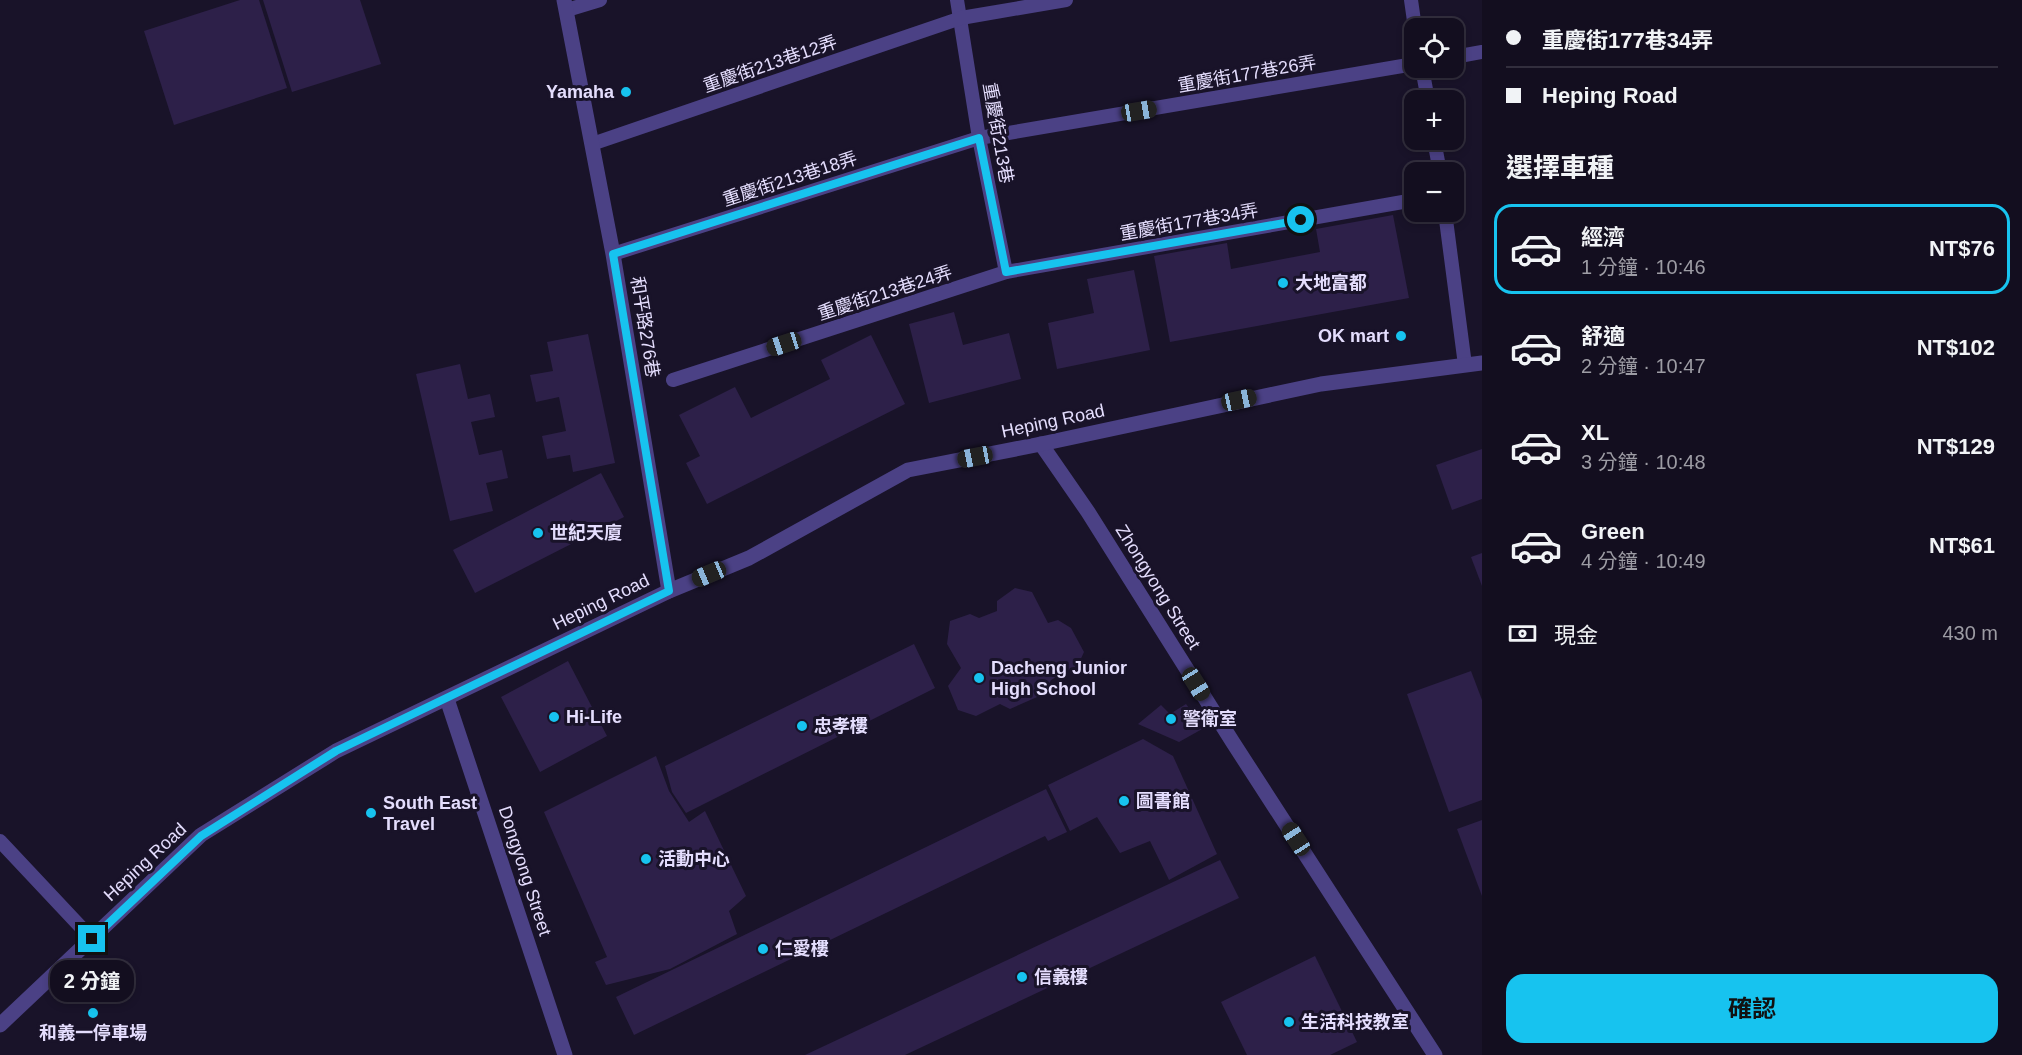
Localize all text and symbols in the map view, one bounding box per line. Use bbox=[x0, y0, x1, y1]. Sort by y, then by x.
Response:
map controls bbox=[1404, 18, 1464, 222]
button: locate bbox=[1404, 18, 1464, 78]
text: 重慶街177巷34弄 bbox=[1542, 28, 1713, 53]
street label: 重慶街213巷12弄 bbox=[701, 32, 839, 96]
street label: 重慶街177巷26弄 bbox=[1176, 52, 1318, 96]
street label: 重慶街213巷 bbox=[979, 81, 1017, 185]
place label: Yamaha bbox=[546, 82, 615, 102]
text: Heping Road bbox=[1542, 83, 1678, 108]
marker: Yamaha bbox=[619, 85, 633, 99]
button: + bbox=[1404, 90, 1464, 150]
car bbox=[1120, 99, 1158, 123]
street label: 重慶街213巷18弄 bbox=[720, 148, 860, 210]
text: 選擇車種 bbox=[1506, 153, 1614, 183]
button: − bbox=[1404, 162, 1464, 222]
street label: 重慶街177巷34弄 bbox=[1118, 200, 1260, 244]
route start bbox=[1287, 206, 1314, 233]
icon: car bbox=[1509, 222, 1563, 276]
text: 經濟 bbox=[1581, 225, 1625, 250]
text: NT$76 bbox=[1929, 236, 1995, 261]
text: 1 分鐘 · 10:46 bbox=[1581, 256, 1706, 278]
street label: 重慶街213巷24弄 bbox=[815, 262, 955, 324]
place label: 大地富都 bbox=[1295, 273, 1367, 293]
street label: 和平路276巷 bbox=[627, 275, 663, 379]
marker: 大地富都 bbox=[1276, 276, 1290, 290]
icon: car bbox=[1509, 321, 1563, 375]
text: 舒適 bbox=[1581, 324, 1625, 349]
place label: OK mart bbox=[1318, 326, 1389, 346]
marker: OK mart bbox=[1394, 329, 1408, 343]
car bbox=[764, 330, 804, 358]
text: NT$102 bbox=[1917, 335, 1995, 360]
text: 2 分鐘 · 10:47 bbox=[1581, 355, 1706, 377]
car bbox=[1220, 387, 1258, 413]
street label: Heping Road bbox=[1000, 400, 1106, 442]
icon: car bbox=[1509, 420, 1563, 474]
text: XL bbox=[1581, 420, 1609, 445]
text: NT$129 bbox=[1917, 434, 1995, 459]
car bbox=[956, 445, 994, 469]
text: 3 分鐘 · 10:48 bbox=[1581, 451, 1706, 473]
icon: car bbox=[1509, 519, 1563, 573]
text: Green bbox=[1581, 519, 1645, 544]
street label: Zhongyong Street bbox=[1112, 521, 1204, 653]
place label: 世紀天廈 bbox=[550, 522, 622, 543]
marker: 世紀天廈 bbox=[531, 526, 545, 540]
text: NT$61 bbox=[1929, 533, 1995, 558]
text: 4 分鐘 · 10:49 bbox=[1581, 550, 1706, 572]
car bbox=[689, 559, 729, 589]
street label: Heping Road bbox=[549, 570, 653, 634]
icon: cash bbox=[1506, 617, 1539, 650]
text: 430 m bbox=[1942, 622, 1998, 644]
text: 現金 bbox=[1554, 623, 1598, 648]
place label: Dacheng Junior High School bbox=[991, 658, 1127, 699]
car bbox=[1179, 664, 1213, 704]
marker: Dacheng Junior High School bbox=[972, 671, 986, 685]
place label: Hi-Life bbox=[566, 707, 622, 727]
place label: 警衛室 bbox=[1183, 708, 1237, 729]
marker: Hi-Life bbox=[547, 710, 561, 724]
marker: 警衛室 bbox=[1164, 712, 1178, 726]
place label: 忠孝樓 bbox=[814, 716, 868, 736]
marker: 忠孝樓 bbox=[795, 719, 809, 733]
place label: 圖書館 bbox=[1136, 791, 1190, 811]
place label: South East Travel bbox=[383, 793, 477, 834]
marker: 圖書館 bbox=[1117, 794, 1131, 808]
street label: Dongyong Street bbox=[495, 804, 555, 938]
marker: South East Travel bbox=[364, 806, 378, 820]
street label: Heping Road bbox=[100, 819, 190, 905]
car bbox=[1279, 819, 1313, 859]
place label: 活動中心 bbox=[658, 849, 730, 869]
marker: 活動中心 bbox=[639, 852, 653, 866]
route end bbox=[78, 925, 105, 952]
place label: 仁愛樓 bbox=[775, 939, 829, 959]
marker: 仁愛樓 bbox=[756, 942, 770, 956]
callout: 2 分鐘 bbox=[50, 960, 134, 1002]
place label: 信義樓 bbox=[1034, 967, 1088, 987]
text: 2 分鐘 bbox=[64, 970, 120, 992]
marker: 信義樓 bbox=[1015, 970, 1029, 984]
button: 確認 bbox=[1506, 974, 1998, 1043]
marker: 和義一停車場 bbox=[86, 1006, 100, 1020]
place label: 生活科技教室 bbox=[1301, 1012, 1409, 1032]
marker: 生活科技教室 bbox=[1282, 1015, 1296, 1029]
place label: 和義一停車場 bbox=[39, 1023, 147, 1043]

